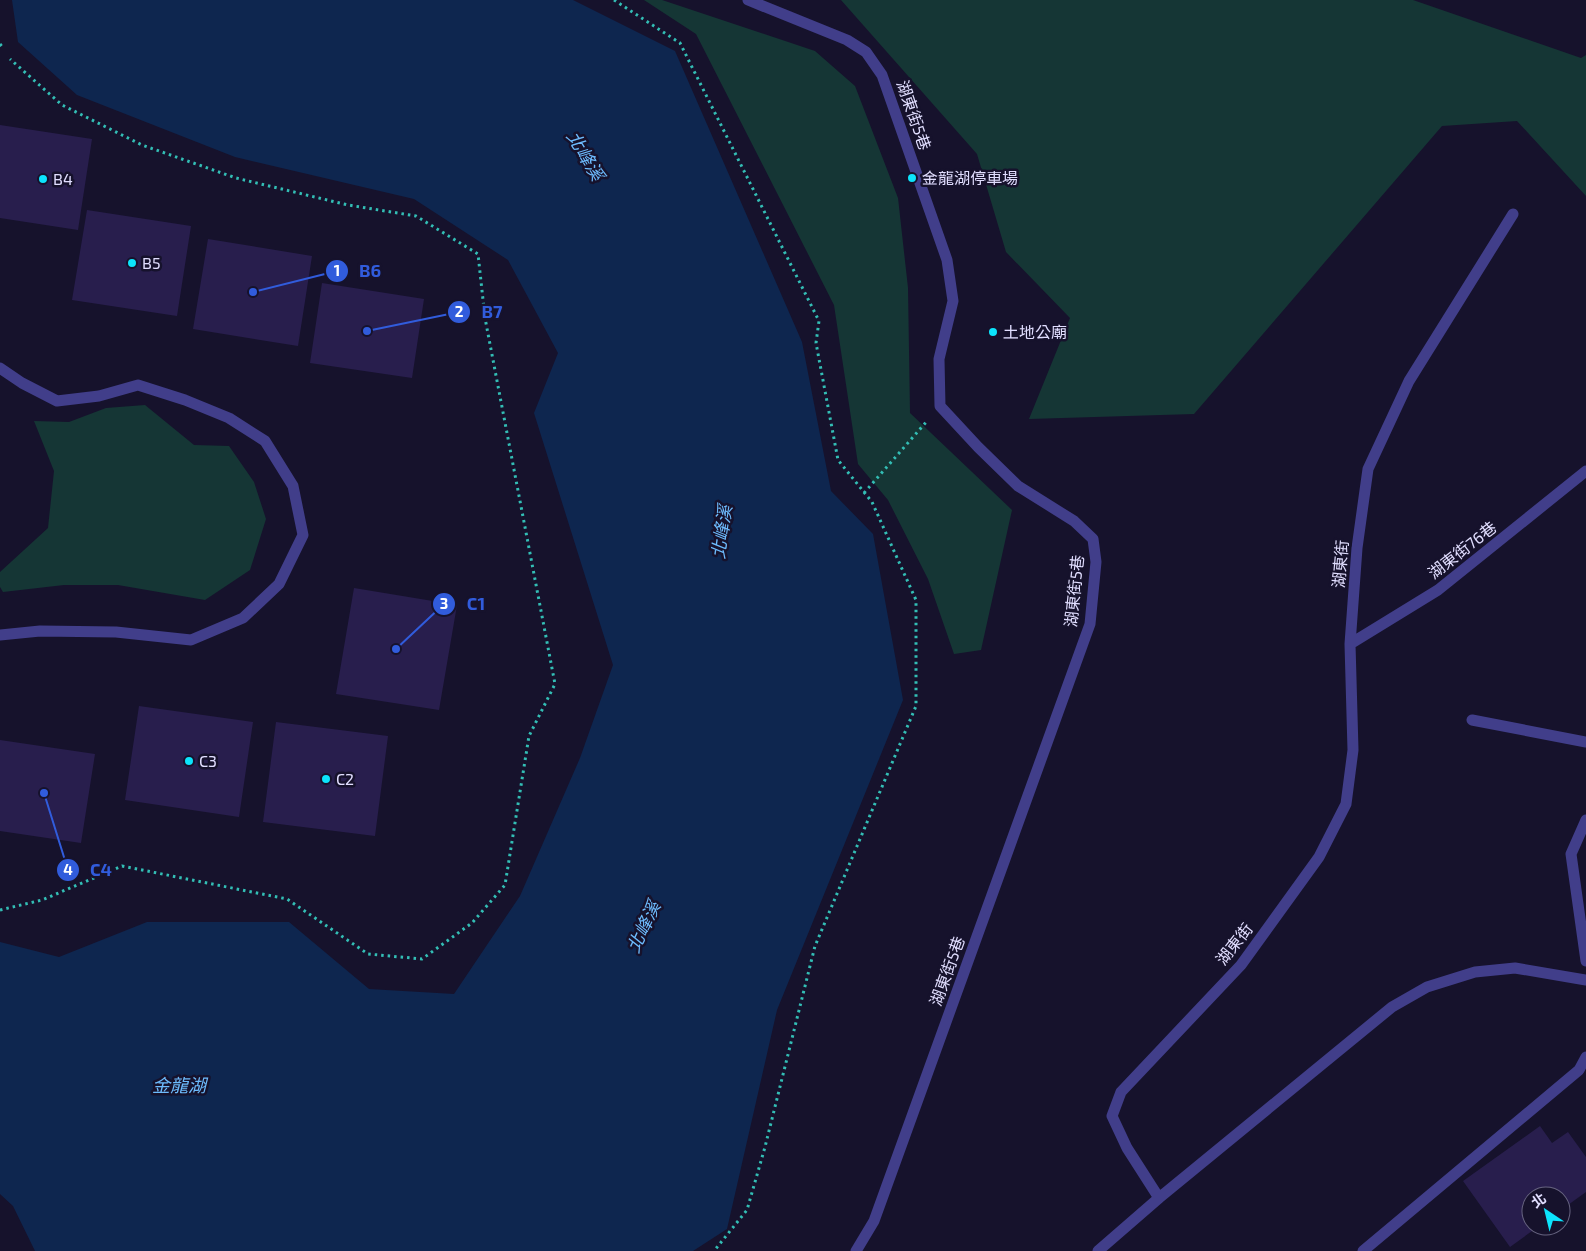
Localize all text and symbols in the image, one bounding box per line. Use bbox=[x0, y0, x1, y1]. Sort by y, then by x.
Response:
street label: 湖東街5巷 bbox=[894, 77, 935, 152]
water label: 北峰溪 bbox=[563, 127, 611, 187]
place label: 金龍湖停車場 bbox=[922, 168, 1018, 187]
place label: B4 bbox=[53, 169, 73, 188]
marker: 金龍湖停車場 bbox=[906, 172, 918, 184]
marker: B4 bbox=[37, 173, 49, 185]
place label: B5 bbox=[142, 253, 161, 272]
callout: B6 bbox=[324, 254, 391, 287]
marker: B5 bbox=[126, 257, 138, 269]
text: B6 bbox=[359, 259, 381, 281]
text: 1 bbox=[334, 261, 340, 279]
callout: B7 bbox=[447, 295, 513, 328]
text: B7 bbox=[481, 300, 503, 322]
text: 2 bbox=[455, 302, 464, 320]
place label: 土地公廟 bbox=[1003, 322, 1067, 341]
marker: 土地公廟 bbox=[987, 326, 999, 338]
water label: 北峰溪 bbox=[706, 501, 736, 560]
street label: 湖東街76巷 bbox=[1424, 517, 1500, 582]
street label: 湖東街 bbox=[1328, 539, 1351, 589]
street label: 湖東街5巷 bbox=[1060, 554, 1087, 628]
callout: C1 bbox=[432, 587, 495, 620]
text: C1 bbox=[467, 592, 485, 614]
text: 3 bbox=[440, 594, 448, 612]
place label: C3 bbox=[199, 751, 217, 770]
marker: C3 bbox=[183, 755, 195, 767]
place label: C2 bbox=[336, 769, 354, 788]
marker: C2 bbox=[320, 773, 332, 785]
callout: C4 bbox=[56, 853, 122, 886]
text: C4 bbox=[90, 858, 112, 880]
text: 4 bbox=[63, 860, 73, 878]
water label: 北峰溪 bbox=[622, 895, 666, 956]
street label: 湖東街 bbox=[1211, 919, 1256, 968]
street label: 湖東街5巷 bbox=[925, 933, 968, 1008]
water label: 金龍湖 bbox=[152, 1074, 209, 1096]
north arrow bbox=[1521, 1186, 1571, 1236]
text: 北 bbox=[1528, 1189, 1549, 1211]

